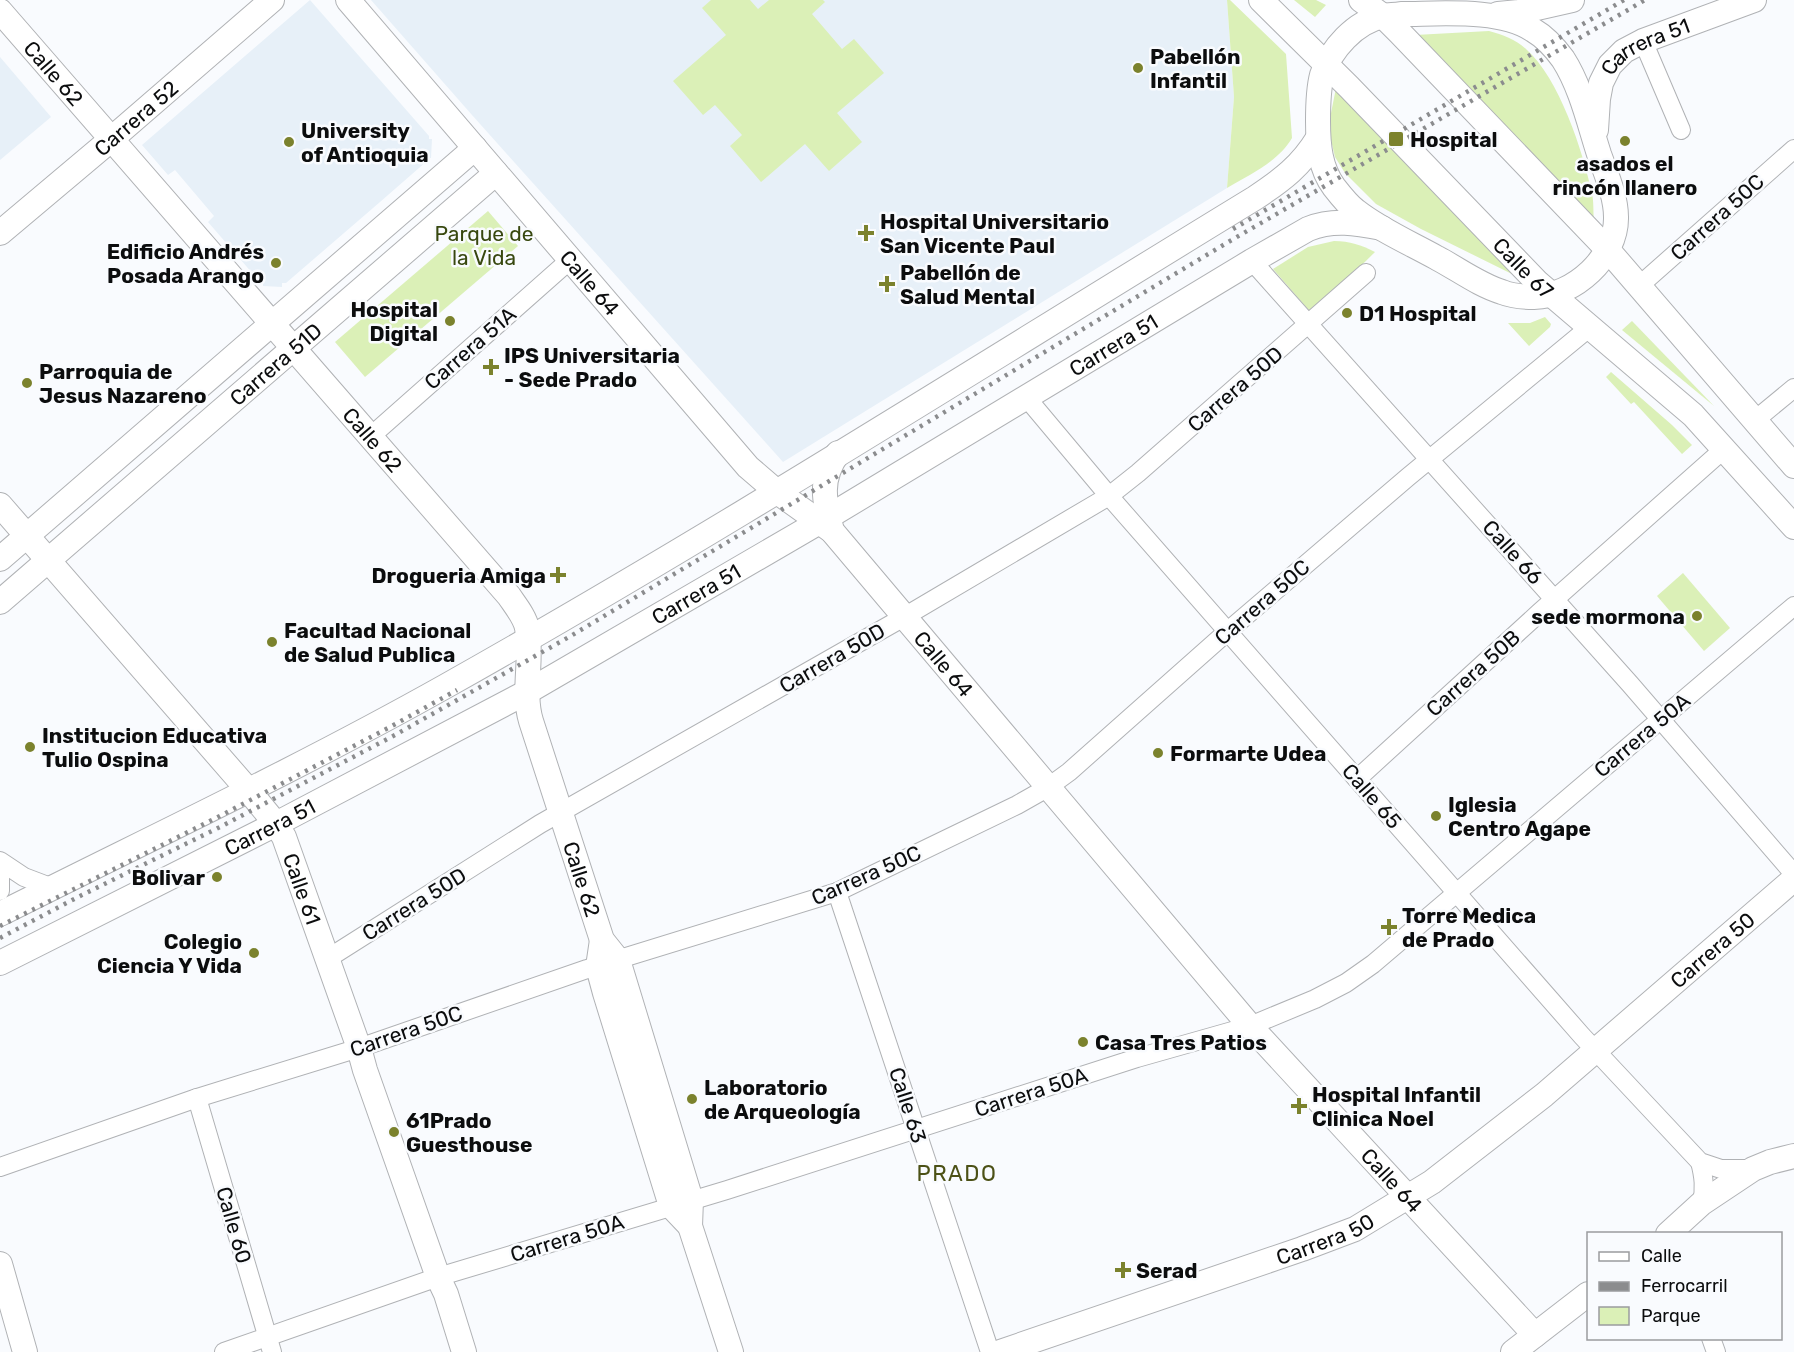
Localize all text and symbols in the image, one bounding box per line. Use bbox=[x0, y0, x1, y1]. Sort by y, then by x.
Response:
street label: Carrera 51 bbox=[1595, 12, 1693, 79]
street label: Calle 62 bbox=[19, 35, 89, 110]
place label: Pabellón Infantil bbox=[1150, 44, 1240, 93]
marker: Pabellón Infantil bbox=[1131, 61, 1145, 75]
street label: Carrera 52 bbox=[89, 75, 183, 161]
place label: University of Antioquia bbox=[301, 118, 429, 167]
place label: Hospital bbox=[1410, 127, 1498, 152]
marker: Hospital bbox=[1387, 130, 1405, 148]
marker: asados el rincón llanero bbox=[1618, 134, 1632, 148]
marker: University of Antioquia bbox=[282, 135, 296, 149]
place label: asados el rincón llanero bbox=[1553, 151, 1697, 200]
street label: Carrera 50C bbox=[1665, 168, 1769, 266]
place label: Hospital Universitario San Vicente Paul bbox=[880, 209, 1109, 258]
park label: Parque de la Vida bbox=[435, 221, 533, 270]
marker: Hospital Universitario San Vicente Paul bbox=[857, 224, 875, 242]
street label: Calle 67 bbox=[1488, 232, 1559, 304]
place label: Edificio Andrés Posada Arango bbox=[107, 239, 264, 288]
street label: Calle 64 bbox=[555, 245, 625, 320]
marker: Edificio Andrés Posada Arango bbox=[269, 256, 283, 270]
place label: Pabellón de Salud Mental bbox=[900, 260, 1035, 309]
marker: Pabellón de Salud Mental bbox=[878, 275, 896, 293]
place label: Hospital Digital bbox=[350, 297, 438, 346]
place label: D1 Hospital bbox=[1359, 301, 1477, 326]
street label: Carrera 51A bbox=[419, 302, 521, 394]
marker: D1 Hospital bbox=[1340, 306, 1354, 320]
street label: Carrera 51 bbox=[1064, 309, 1162, 381]
marker: Hospital Digital bbox=[443, 314, 457, 328]
street label: Carrera 51D bbox=[224, 317, 326, 410]
street label: Carrera 50D bbox=[1182, 341, 1288, 437]
place label: IPS Universitaria - Sede Prado bbox=[504, 343, 680, 392]
marker: IPS Universitaria - Sede Prado bbox=[482, 358, 500, 376]
place label: Parroquia de Jesus Nazareno bbox=[39, 359, 206, 408]
marker: Parroquia de Jesus Nazareno bbox=[20, 376, 34, 390]
street label: Calle 62 bbox=[338, 402, 408, 477]
street label: Calle 66 bbox=[1478, 515, 1548, 589]
street label: Carrera 50C bbox=[1209, 554, 1315, 650]
street label: Carrera 51 bbox=[647, 558, 745, 629]
place label: Drogueria Amiga bbox=[372, 563, 546, 588]
marker: Drogueria Amiga bbox=[551, 568, 565, 582]
place label: sede mormona bbox=[1531, 604, 1685, 629]
marker: sede mormona bbox=[1690, 609, 1704, 623]
place label: Facultad Nacional de Salud Publica bbox=[284, 618, 471, 667]
street label: Carrera 50D bbox=[775, 618, 889, 698]
street label: Carrera 50B bbox=[1421, 624, 1525, 722]
street label: Calle 64 bbox=[909, 625, 979, 702]
marker: Facultad Nacional de Salud Publica bbox=[265, 635, 279, 649]
street label: Carrera 50A bbox=[1589, 688, 1695, 782]
place label: Institucion Educativa Tulio Ospina bbox=[42, 723, 267, 772]
marker: Institucion Educativa Tulio Ospina bbox=[23, 740, 37, 754]
place label: Formarte Udea bbox=[1170, 741, 1326, 766]
marker: Formarte Udea bbox=[1151, 746, 1165, 760]
street label: Calle 65 bbox=[1337, 758, 1407, 834]
place label: Iglesia Centro Agape bbox=[1448, 792, 1591, 841]
street label: Carrera 51 bbox=[220, 793, 319, 861]
marker: Iglesia Centro Agape bbox=[1429, 809, 1443, 823]
street label: Calle 62 bbox=[558, 838, 606, 920]
street label: Carrera 50C bbox=[807, 840, 925, 910]
street label: Calle 61 bbox=[278, 850, 327, 928]
street label: Carrera 50D bbox=[357, 862, 471, 946]
place label: Bolivar bbox=[131, 865, 205, 890]
marker: Bolivar bbox=[210, 870, 224, 884]
place label: Torre Medica de Prado bbox=[1402, 903, 1536, 952]
street label: Carrera 50 bbox=[1665, 906, 1760, 993]
marker: Torre Medica de Prado bbox=[1380, 918, 1398, 936]
place label: Colegio Ciencia Y Vida bbox=[97, 929, 242, 978]
marker: Colegio Ciencia Y Vida bbox=[247, 946, 261, 960]
street label: Carrera 50C bbox=[346, 1000, 466, 1062]
place label: Casa Tres Patios bbox=[1095, 1030, 1267, 1055]
marker: Casa Tres Patios bbox=[1076, 1035, 1090, 1049]
street label: Carrera 50A bbox=[971, 1062, 1091, 1122]
street label: Calle 63 bbox=[884, 1064, 932, 1146]
place label: Laboratorio de Arqueología bbox=[704, 1075, 861, 1124]
place label: Hospital Infantil Clinica Noel bbox=[1312, 1082, 1481, 1131]
marker: Laboratorio de Arqueología bbox=[685, 1092, 699, 1106]
marker: Hospital Infantil Clinica Noel bbox=[1290, 1097, 1308, 1115]
place label: 61Prado Guesthouse bbox=[406, 1108, 532, 1157]
marker: 61Prado Guesthouse bbox=[387, 1125, 401, 1139]
street label: Calle 64 bbox=[1356, 1143, 1428, 1217]
district label: PRADO bbox=[917, 1160, 997, 1187]
street label: Calle 60 bbox=[211, 1184, 257, 1266]
street label: Carrera 50 bbox=[1273, 1208, 1379, 1269]
street label: Carrera 50A bbox=[507, 1209, 627, 1267]
legend bbox=[1587, 1232, 1782, 1340]
text: Calle bbox=[1641, 1245, 1682, 1267]
place label: Serad bbox=[1136, 1258, 1197, 1283]
marker: Serad bbox=[1114, 1261, 1132, 1279]
text: Ferrocarril bbox=[1641, 1275, 1728, 1297]
text: Parque bbox=[1641, 1305, 1701, 1327]

